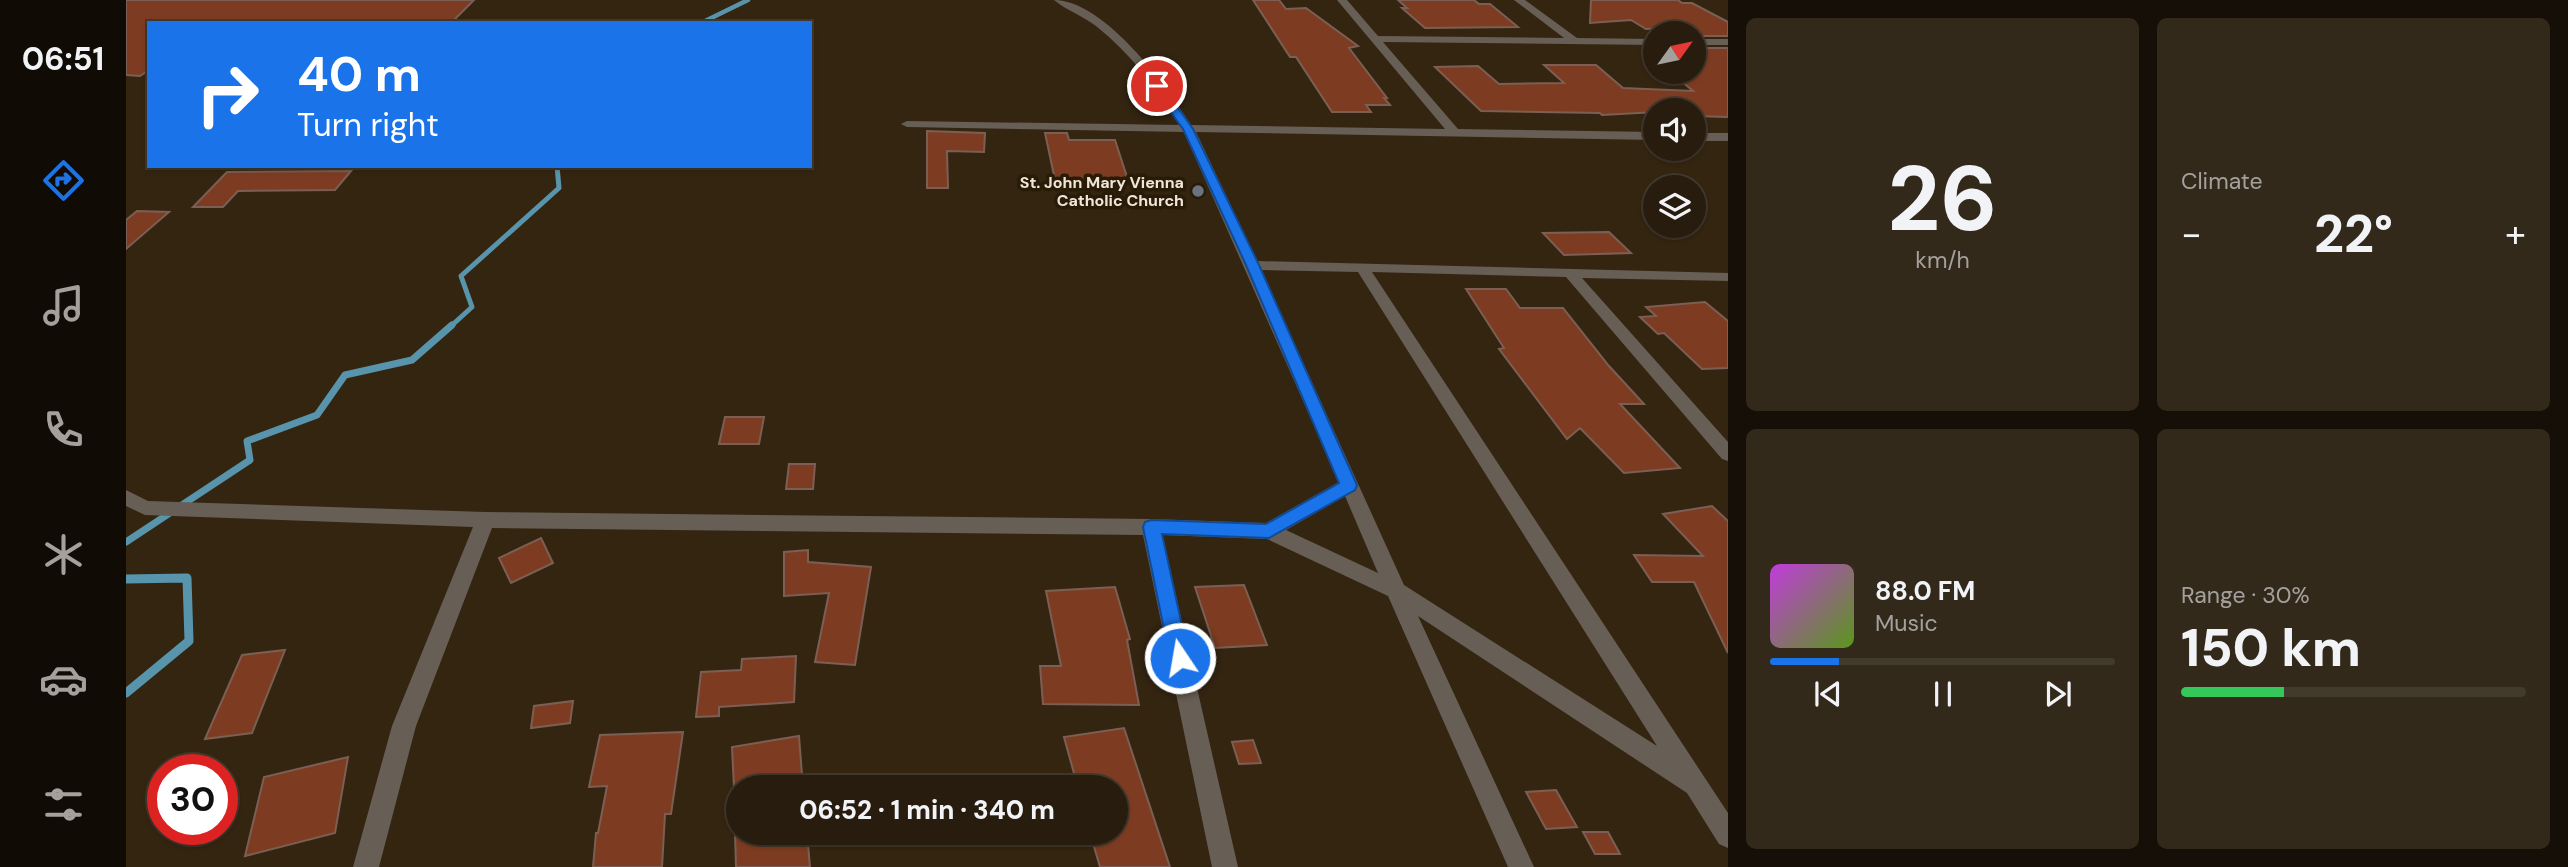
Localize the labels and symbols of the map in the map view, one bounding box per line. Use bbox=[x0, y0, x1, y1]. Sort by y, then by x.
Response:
north arrow bbox=[1643, 21, 1706, 84]
pin bbox=[1127, 56, 1187, 116]
place label: St. John Mary Vienna Catholic Church bbox=[1020, 172, 1184, 211]
marker: St. John Mary Vienna Catholic Church bbox=[1190, 183, 1206, 199]
position arrow bbox=[1143, 621, 1217, 695]
speed limit sign: 30 bbox=[147, 754, 238, 845]

